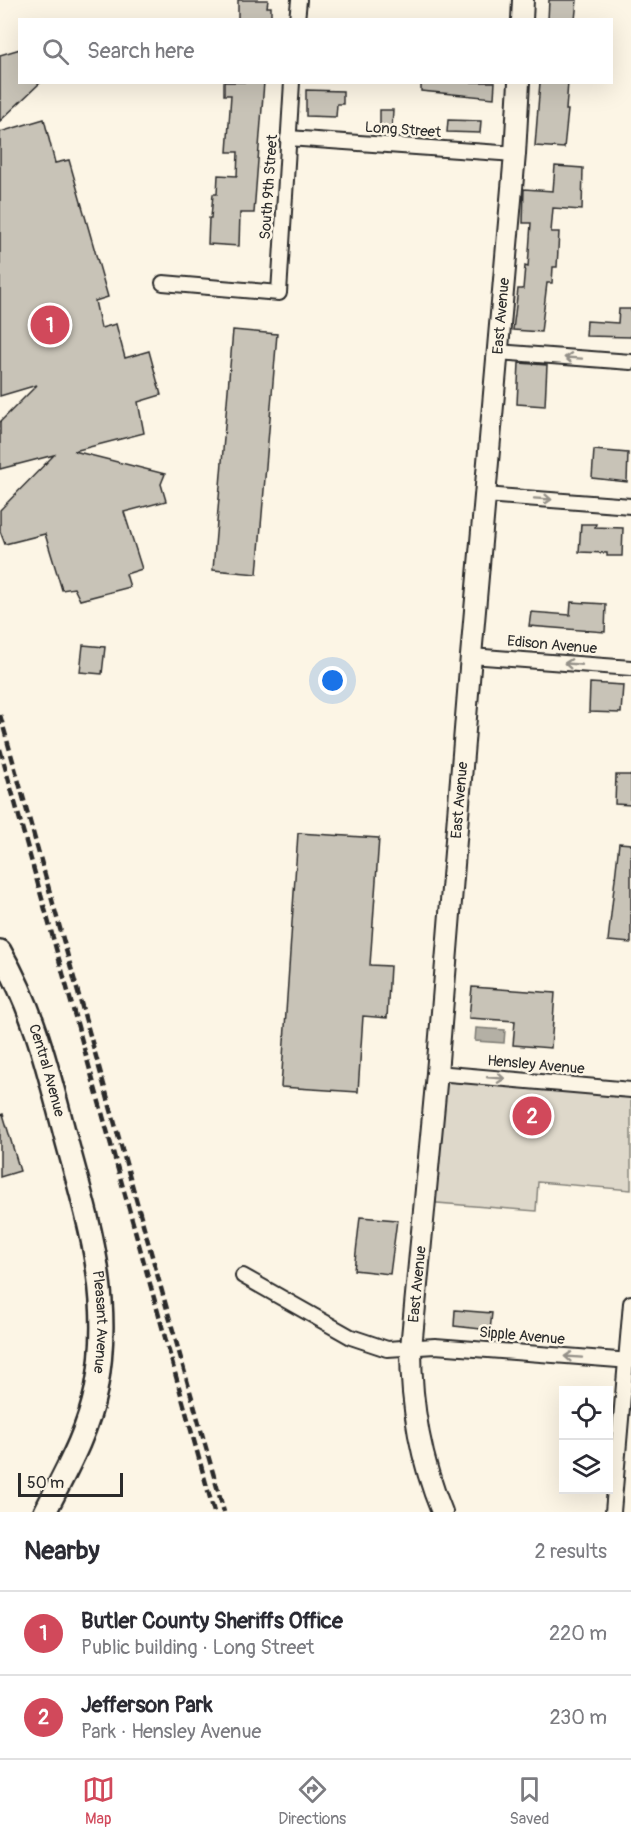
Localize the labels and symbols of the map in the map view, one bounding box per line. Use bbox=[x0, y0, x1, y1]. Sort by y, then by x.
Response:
street label: Long Street bbox=[364, 118, 443, 142]
street label: South 9th Street bbox=[256, 133, 282, 240]
street label: East Avenue bbox=[488, 276, 514, 355]
pin: 1 bbox=[31, 302, 70, 348]
one-way arrow bbox=[563, 352, 583, 363]
one-way arrow bbox=[533, 494, 553, 505]
street label: Edison Avenue bbox=[506, 632, 598, 658]
one-way arrow bbox=[563, 658, 583, 669]
your location bbox=[318, 666, 347, 695]
street label: East Avenue bbox=[447, 760, 472, 839]
street label: Central Avenue bbox=[25, 1021, 70, 1119]
street label: Hensley Avenue bbox=[487, 1051, 586, 1079]
one-way arrow bbox=[485, 1073, 505, 1084]
pin: 2 bbox=[512, 1094, 552, 1138]
street label: East Avenue bbox=[404, 1244, 430, 1324]
street label: Pleasant Avenue bbox=[88, 1269, 112, 1375]
street label: Sipple Avenue bbox=[478, 1323, 566, 1349]
one-way arrow bbox=[563, 1351, 583, 1362]
scale bar bbox=[18, 1470, 123, 1498]

